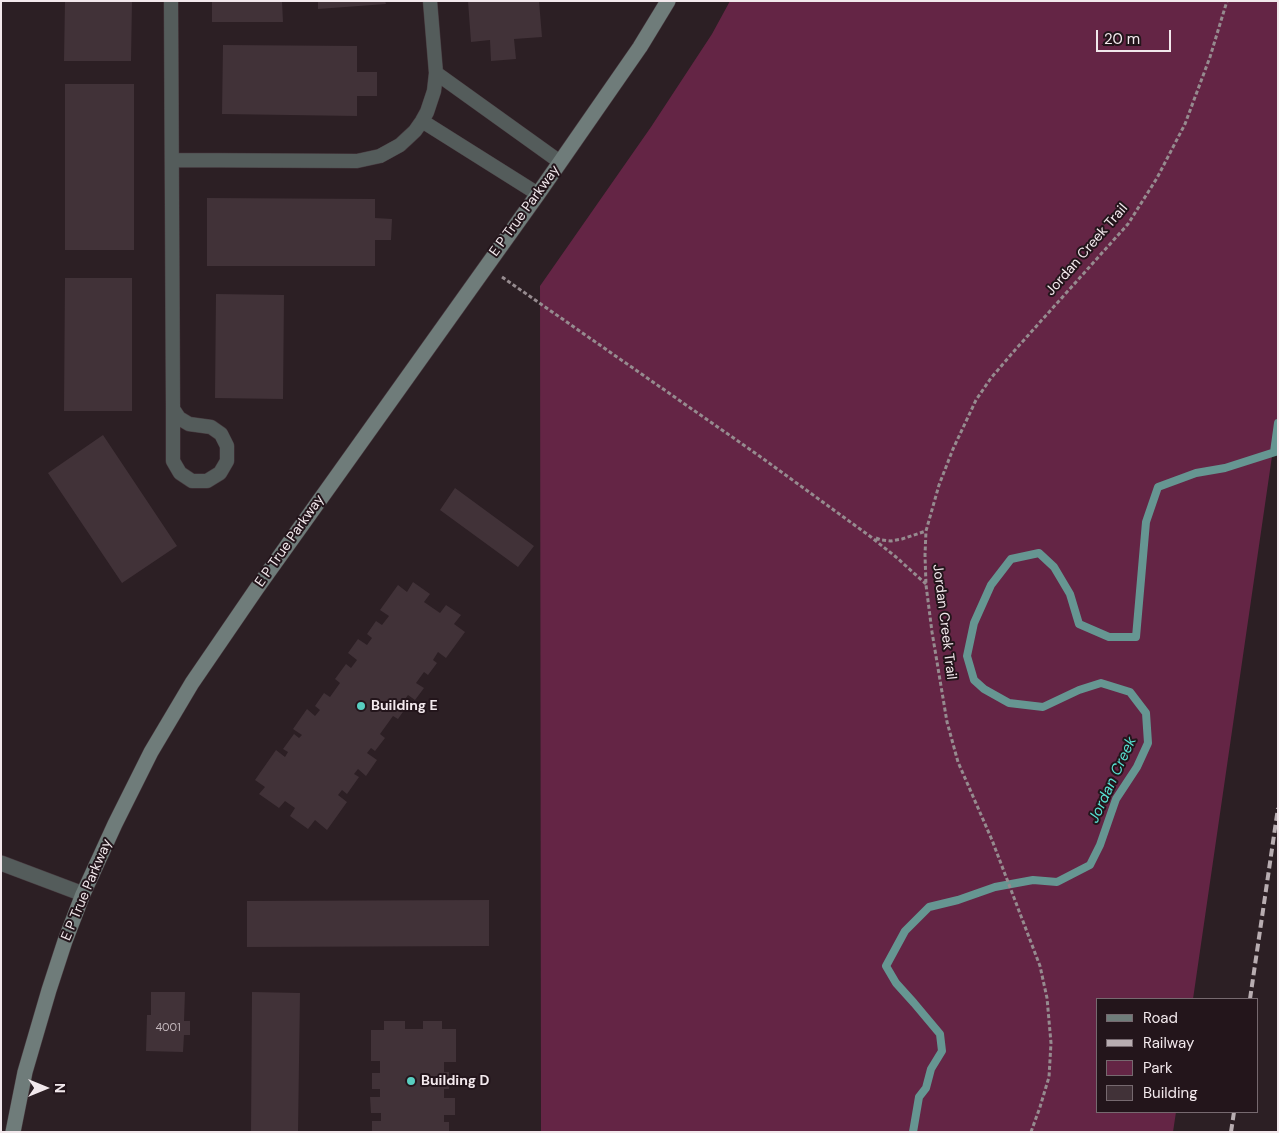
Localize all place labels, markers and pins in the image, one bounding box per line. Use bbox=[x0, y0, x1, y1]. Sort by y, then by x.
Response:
place label: Building E bbox=[371, 698, 438, 714]
marker: Building E bbox=[355, 700, 367, 712]
place label: Building D bbox=[421, 1073, 489, 1089]
marker: Building D bbox=[405, 1075, 417, 1087]

